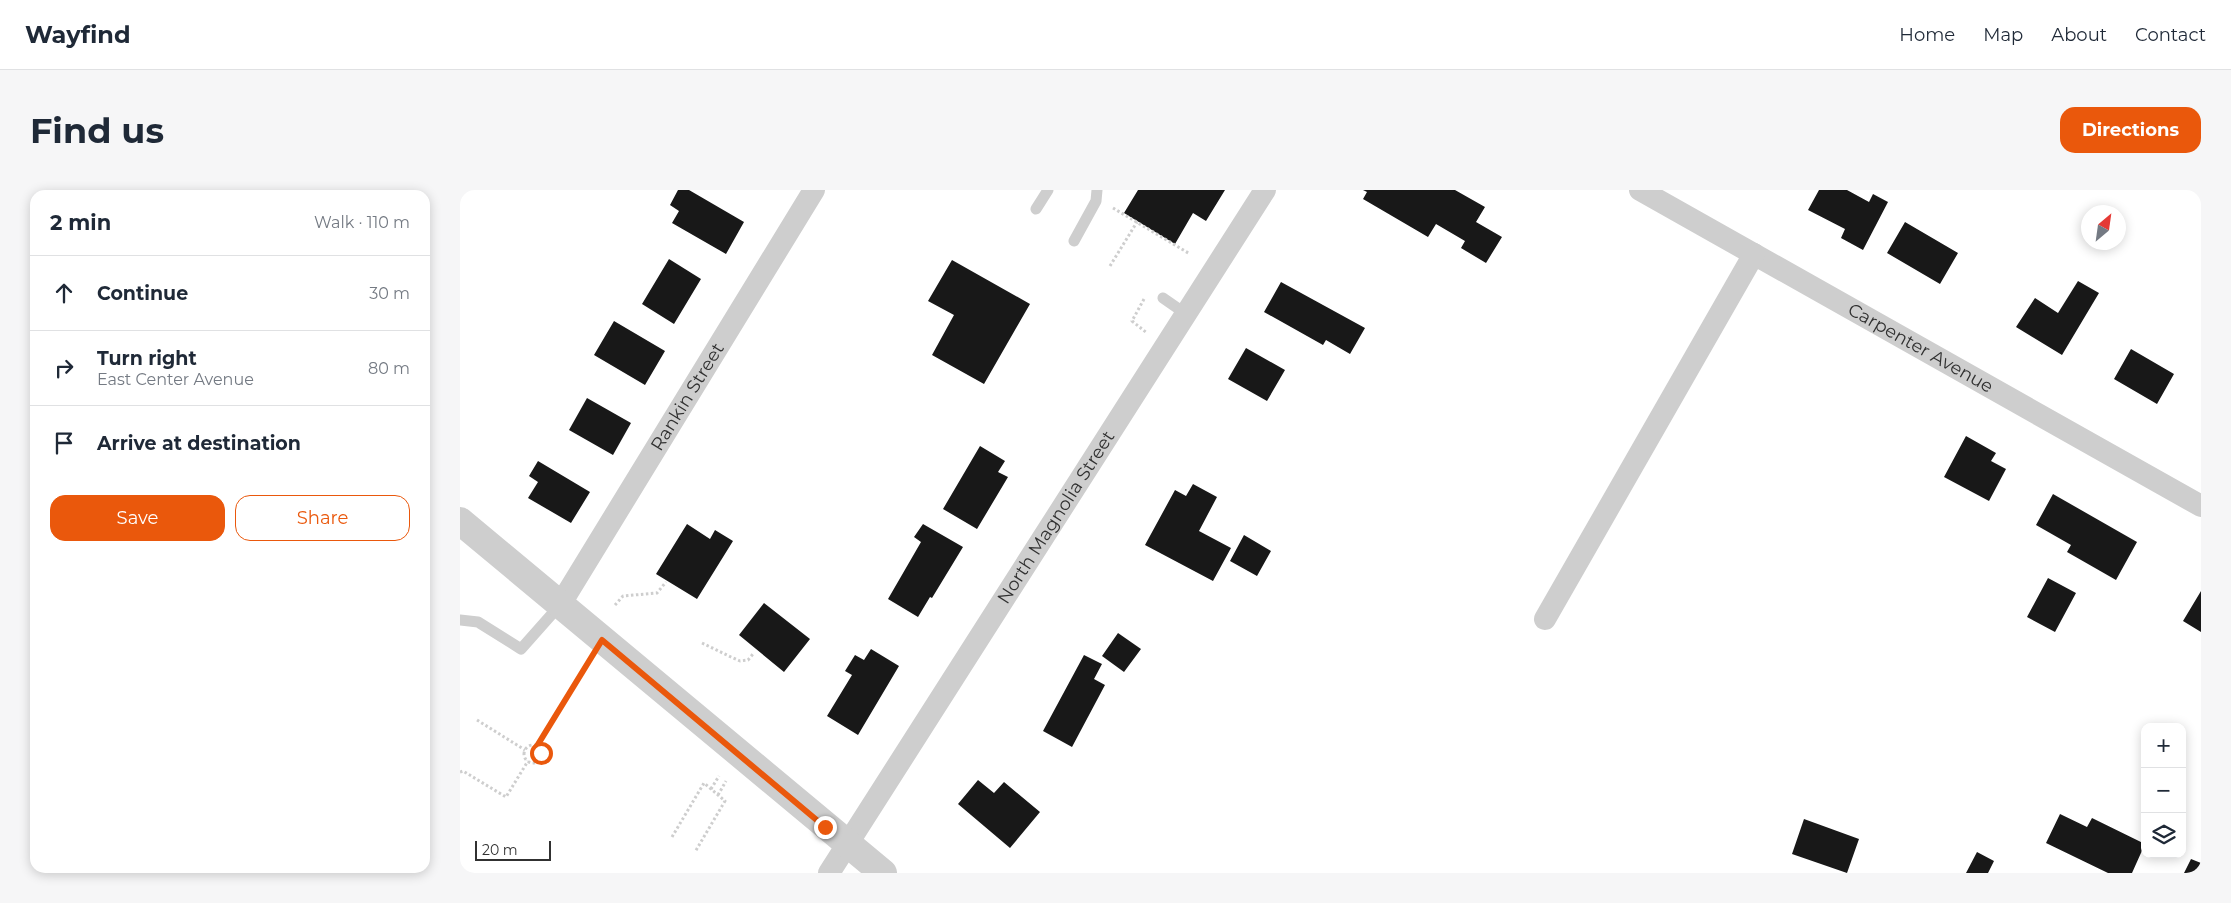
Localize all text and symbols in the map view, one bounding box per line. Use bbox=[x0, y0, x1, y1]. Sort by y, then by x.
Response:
text: Wayfind bbox=[25, 20, 131, 49]
text: Home bbox=[1899, 24, 1955, 46]
text: Map bbox=[1983, 24, 2023, 46]
text: About bbox=[2051, 24, 2107, 46]
text: Contact bbox=[2135, 24, 2206, 46]
button: Directions bbox=[2060, 107, 2201, 153]
text: Find us bbox=[30, 109, 164, 152]
north arrow bbox=[2081, 205, 2126, 250]
text: 2 min bbox=[50, 210, 111, 235]
text: Walk · 110 m bbox=[314, 213, 410, 232]
icon: ahead bbox=[50, 279, 78, 307]
text: Continue bbox=[97, 282, 188, 305]
text: 30 m bbox=[369, 284, 410, 303]
street label: Carpenter Avenue bbox=[1844, 298, 1997, 398]
street label: Rankin Street bbox=[646, 339, 729, 455]
text: Turn right bbox=[97, 347, 197, 370]
icon: right bbox=[50, 354, 78, 382]
text: 80 m bbox=[368, 359, 410, 378]
text: East Center Avenue bbox=[97, 370, 254, 389]
street label: North Magnolia Street bbox=[993, 427, 1119, 608]
icon: arrive bbox=[50, 429, 78, 457]
text: Arrive at destination bbox=[97, 432, 301, 455]
button: Save bbox=[50, 495, 225, 541]
button: Share bbox=[235, 495, 410, 541]
map controls bbox=[2141, 723, 2186, 858]
button: + bbox=[2141, 723, 2186, 768]
route start bbox=[530, 742, 553, 765]
button: − bbox=[2141, 768, 2186, 813]
button: layers bbox=[2141, 813, 2186, 858]
route end bbox=[814, 816, 837, 839]
scale bar bbox=[475, 838, 551, 861]
text: 20 m bbox=[482, 841, 518, 859]

